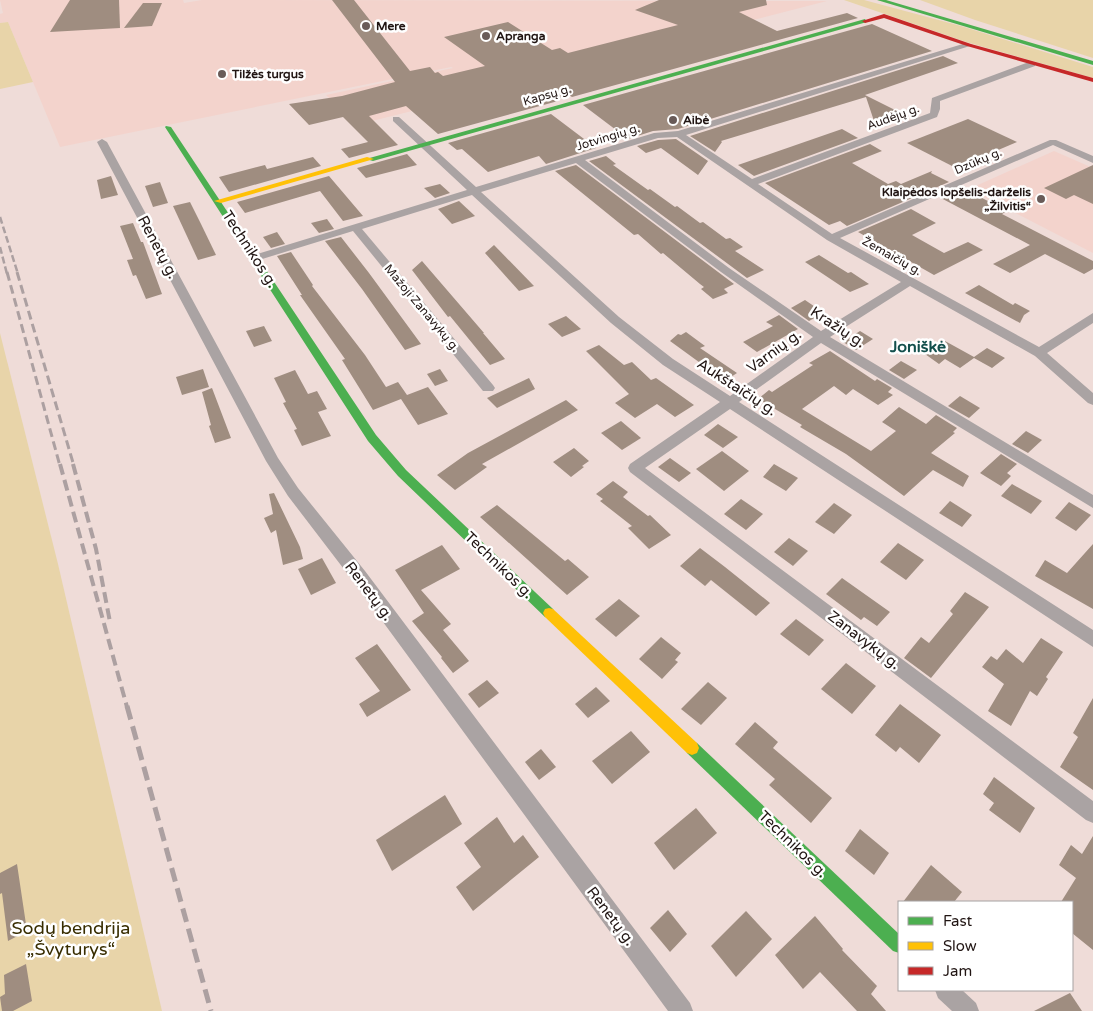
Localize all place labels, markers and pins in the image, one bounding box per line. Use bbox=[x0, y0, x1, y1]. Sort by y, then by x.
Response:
place label: Mere bbox=[376, 19, 406, 33]
marker: Mere bbox=[360, 20, 372, 32]
place label: Apranga bbox=[496, 29, 546, 44]
marker: Apranga bbox=[480, 30, 492, 42]
place label: Tilžės turgus bbox=[231, 67, 304, 82]
marker: Tilžės turgus bbox=[216, 68, 228, 80]
place label: Aibė bbox=[683, 113, 709, 127]
marker: Aibė bbox=[667, 114, 679, 126]
place label: Klaipėdos lopšelis-darželis „Žilvitis“ bbox=[882, 185, 1031, 213]
marker: Klaipėdos lopšelis-darželis „Žilvitis“ bbox=[1035, 193, 1047, 205]

